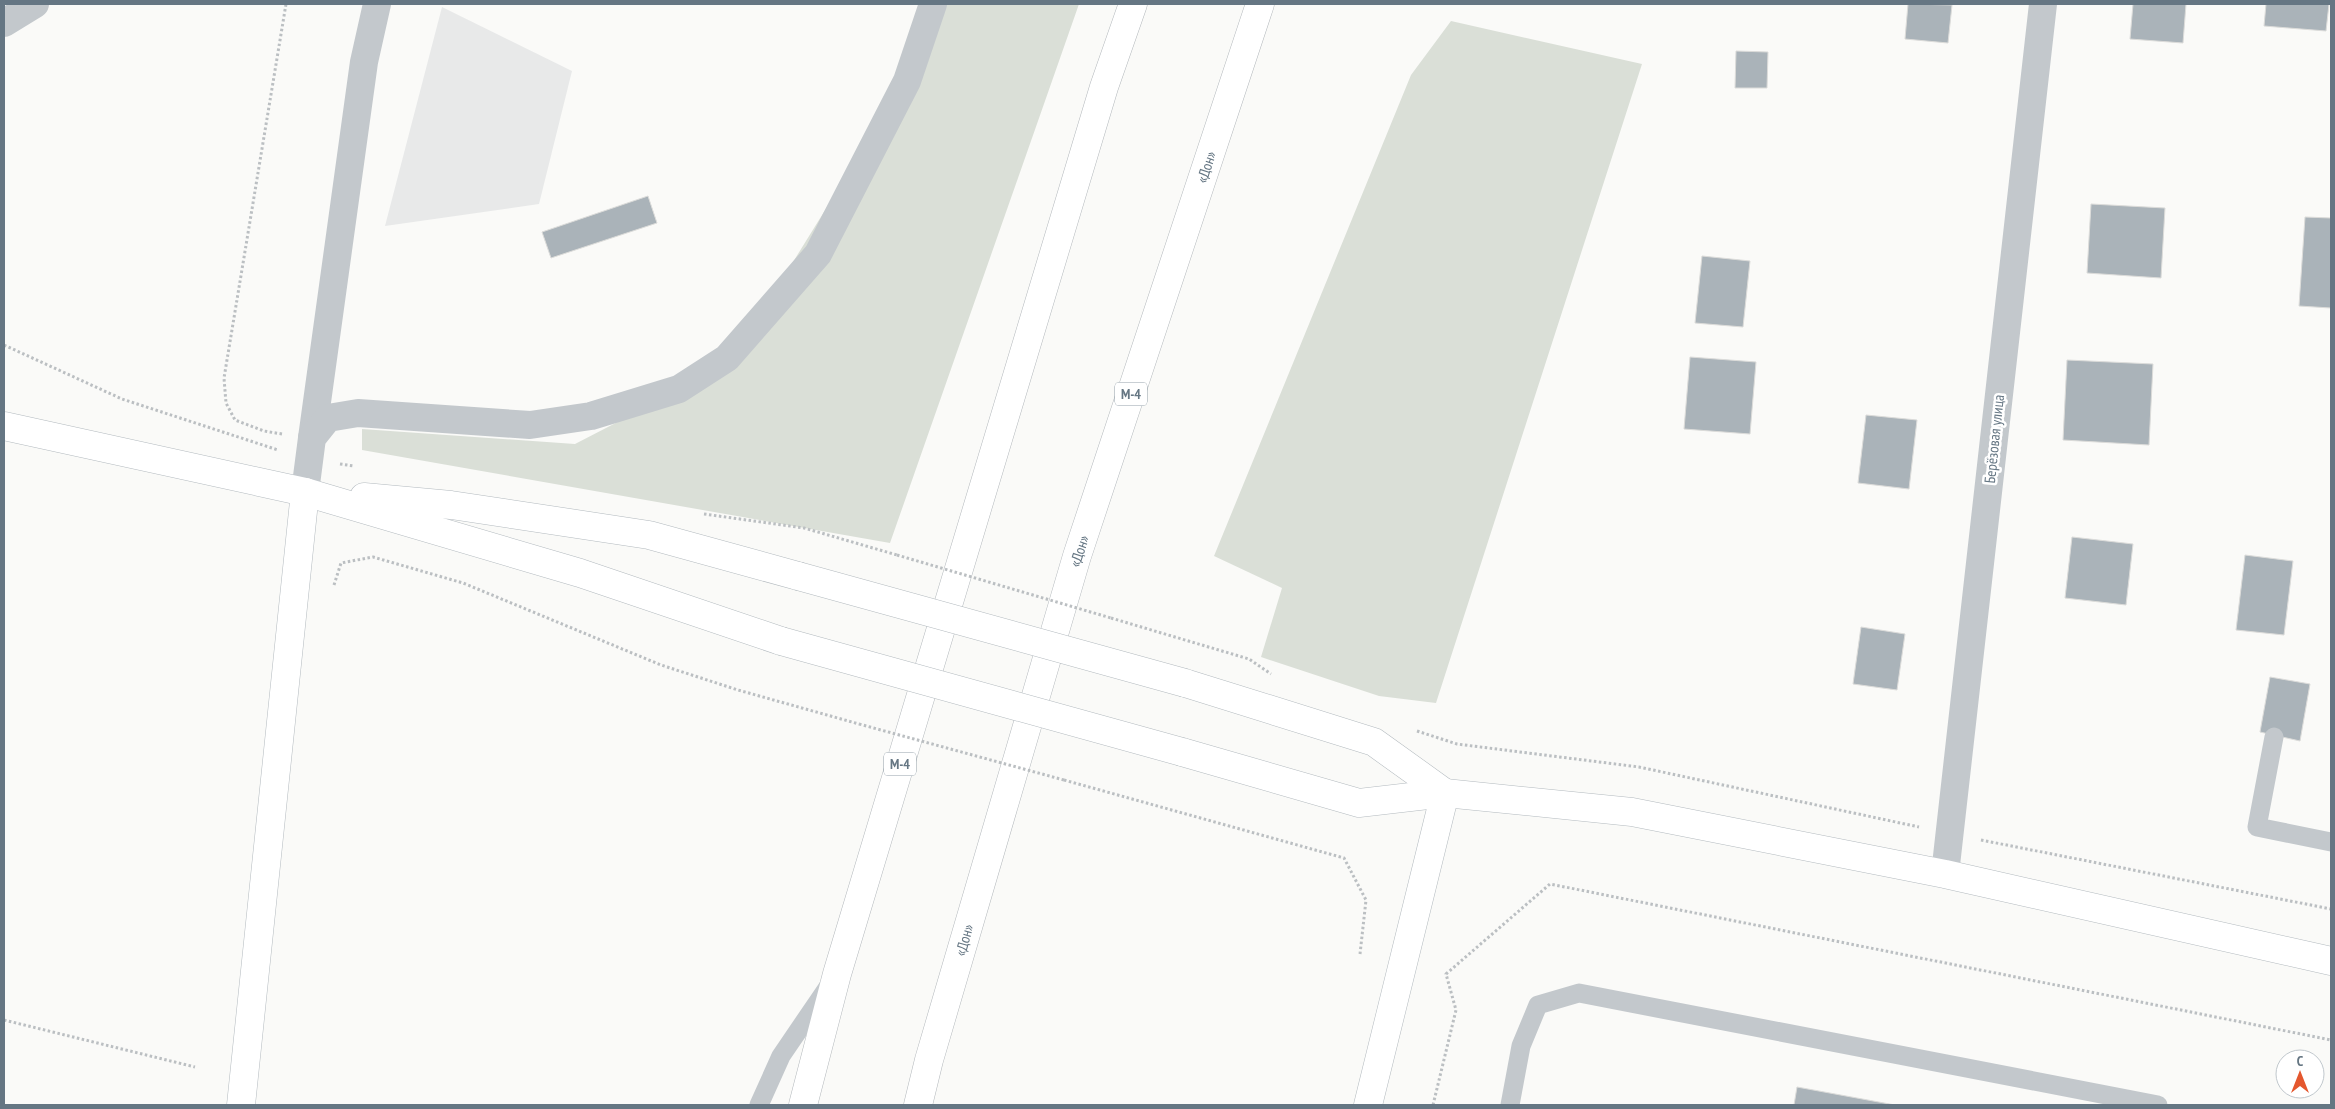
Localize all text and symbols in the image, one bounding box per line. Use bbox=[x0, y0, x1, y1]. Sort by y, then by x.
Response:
street label: «Дон» bbox=[1192, 148, 1220, 185]
road number: М-4 bbox=[1115, 382, 1147, 406]
street label: Берёзовая улица bbox=[1980, 394, 2008, 484]
street label: «Дон» bbox=[1065, 532, 1093, 569]
road number: М-4 bbox=[884, 752, 916, 776]
street label: «Дон» bbox=[950, 922, 978, 958]
north arrow bbox=[2275, 1049, 2325, 1099]
text: С bbox=[2297, 1052, 2304, 1070]

